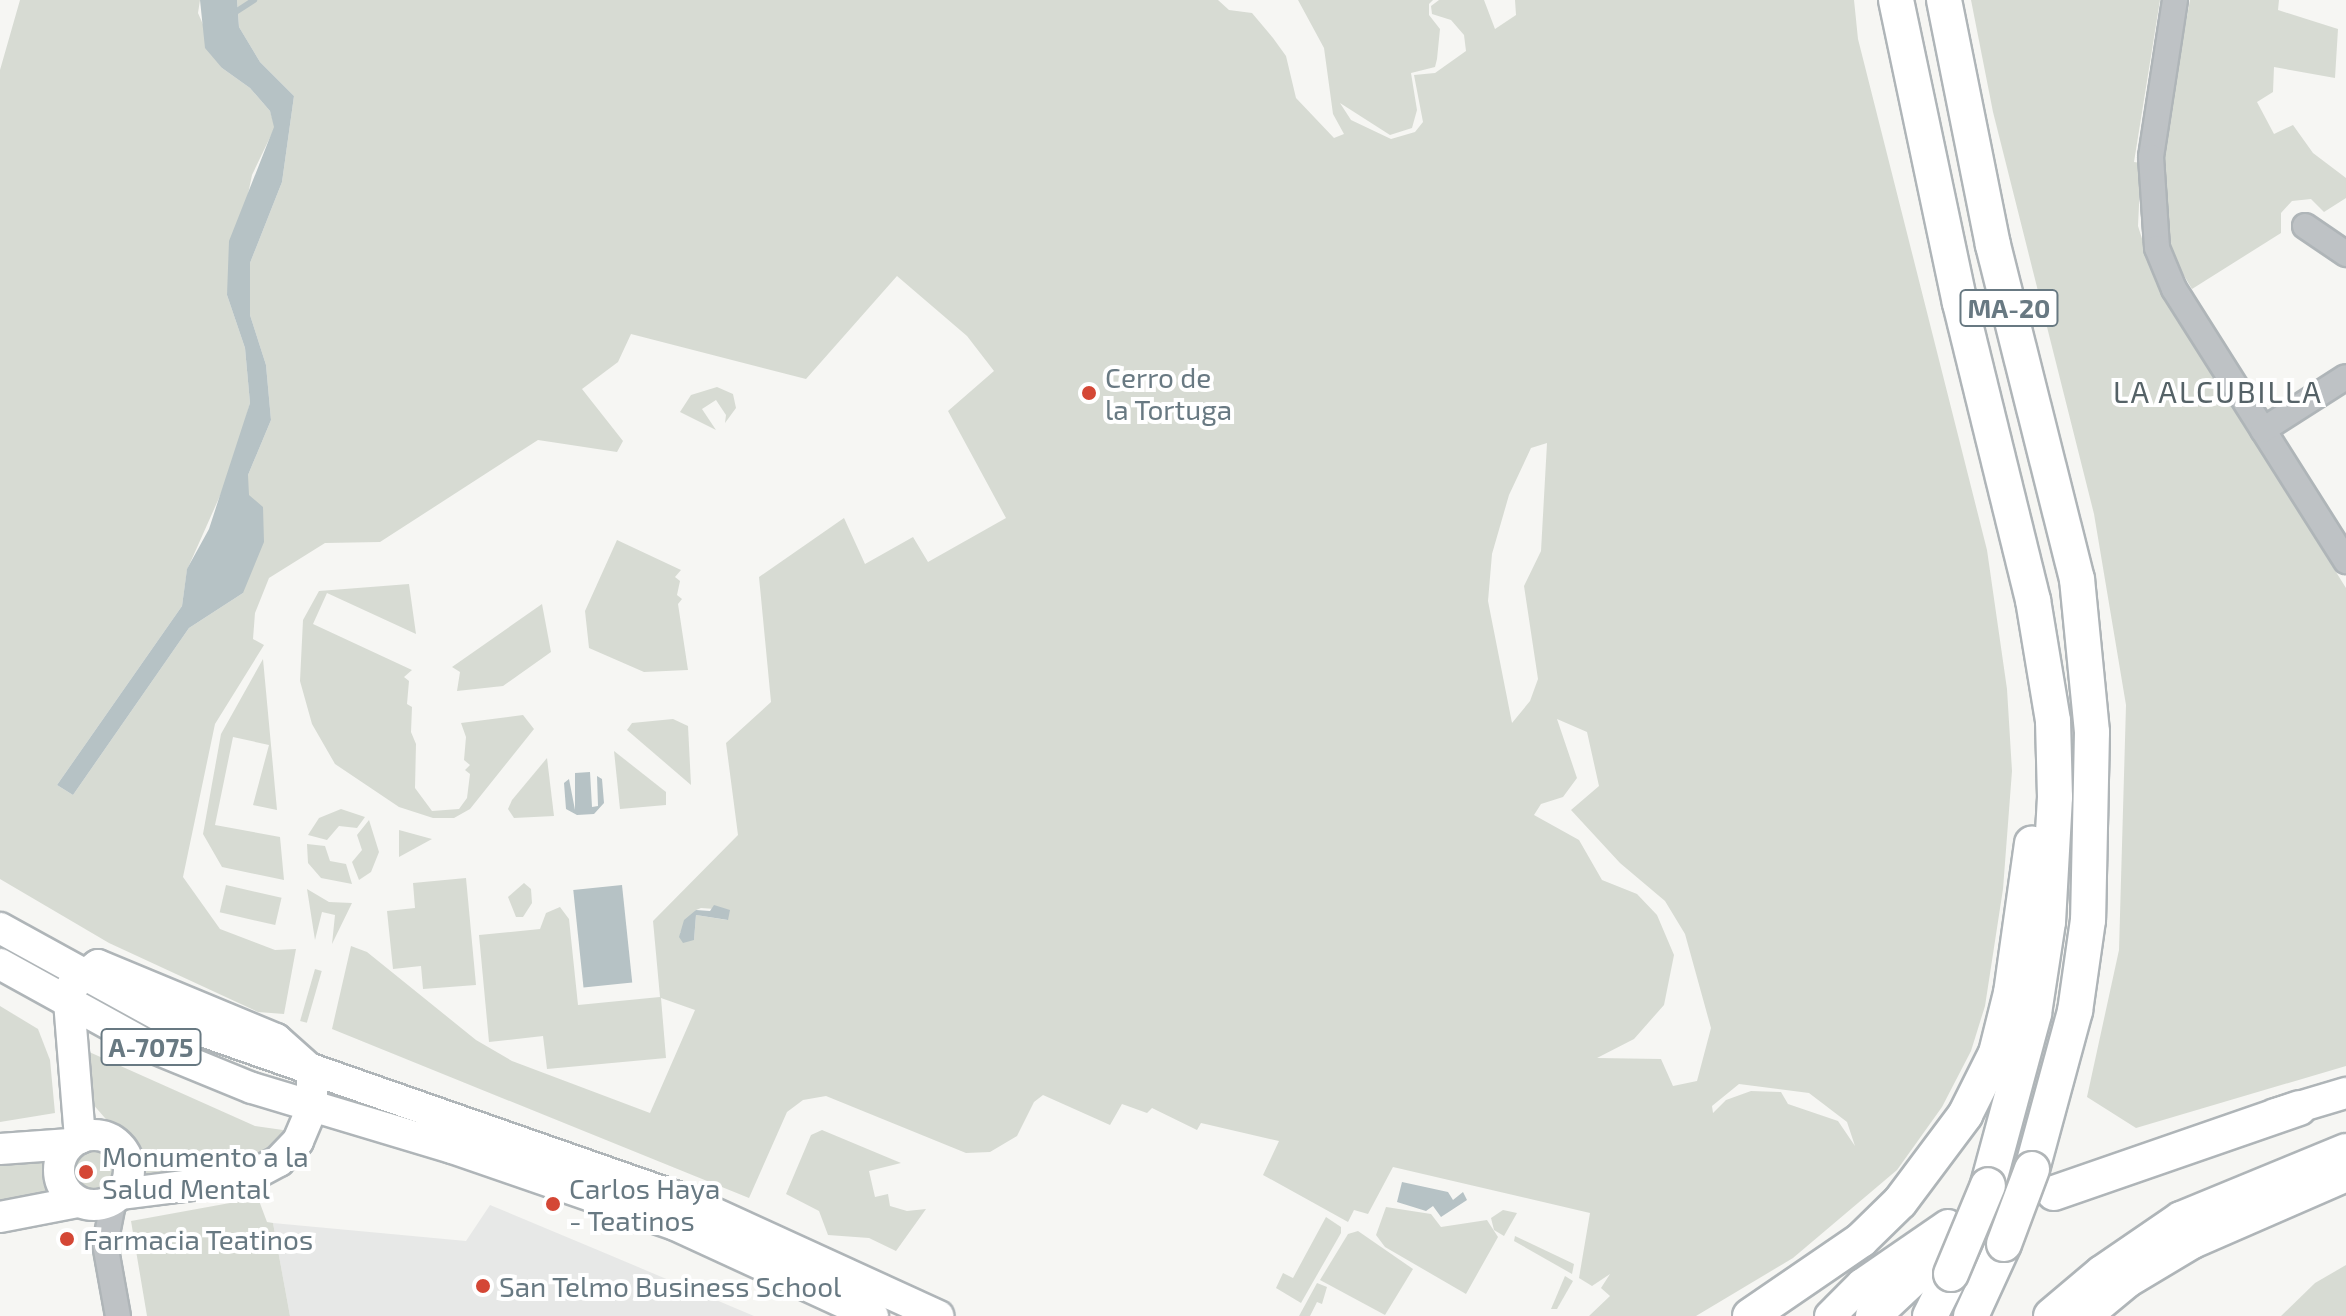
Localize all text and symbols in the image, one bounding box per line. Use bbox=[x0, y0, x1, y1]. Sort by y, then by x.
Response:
road number: MA-20 bbox=[1959, 286, 2059, 330]
place label: Cerro de la Tortuga bbox=[1105, 360, 1233, 426]
district label: LA ALCUBILLA bbox=[2112, 373, 2324, 409]
marker: Cerro de la Tortuga bbox=[1080, 384, 1098, 402]
road number: A-7075 bbox=[99, 1025, 203, 1069]
place label: Monumento a la Salud Mental bbox=[102, 1139, 309, 1205]
marker: Monumento a la Salud Mental bbox=[77, 1163, 95, 1181]
place label: Carlos Haya - Teatinos bbox=[569, 1171, 720, 1237]
marker: Carlos Haya - Teatinos bbox=[544, 1195, 562, 1213]
place label: Farmacia Teatinos bbox=[83, 1222, 314, 1256]
marker: Farmacia Teatinos bbox=[58, 1230, 76, 1248]
place label: San Telmo Business School bbox=[499, 1269, 842, 1303]
marker: San Telmo Business School bbox=[474, 1277, 492, 1295]

